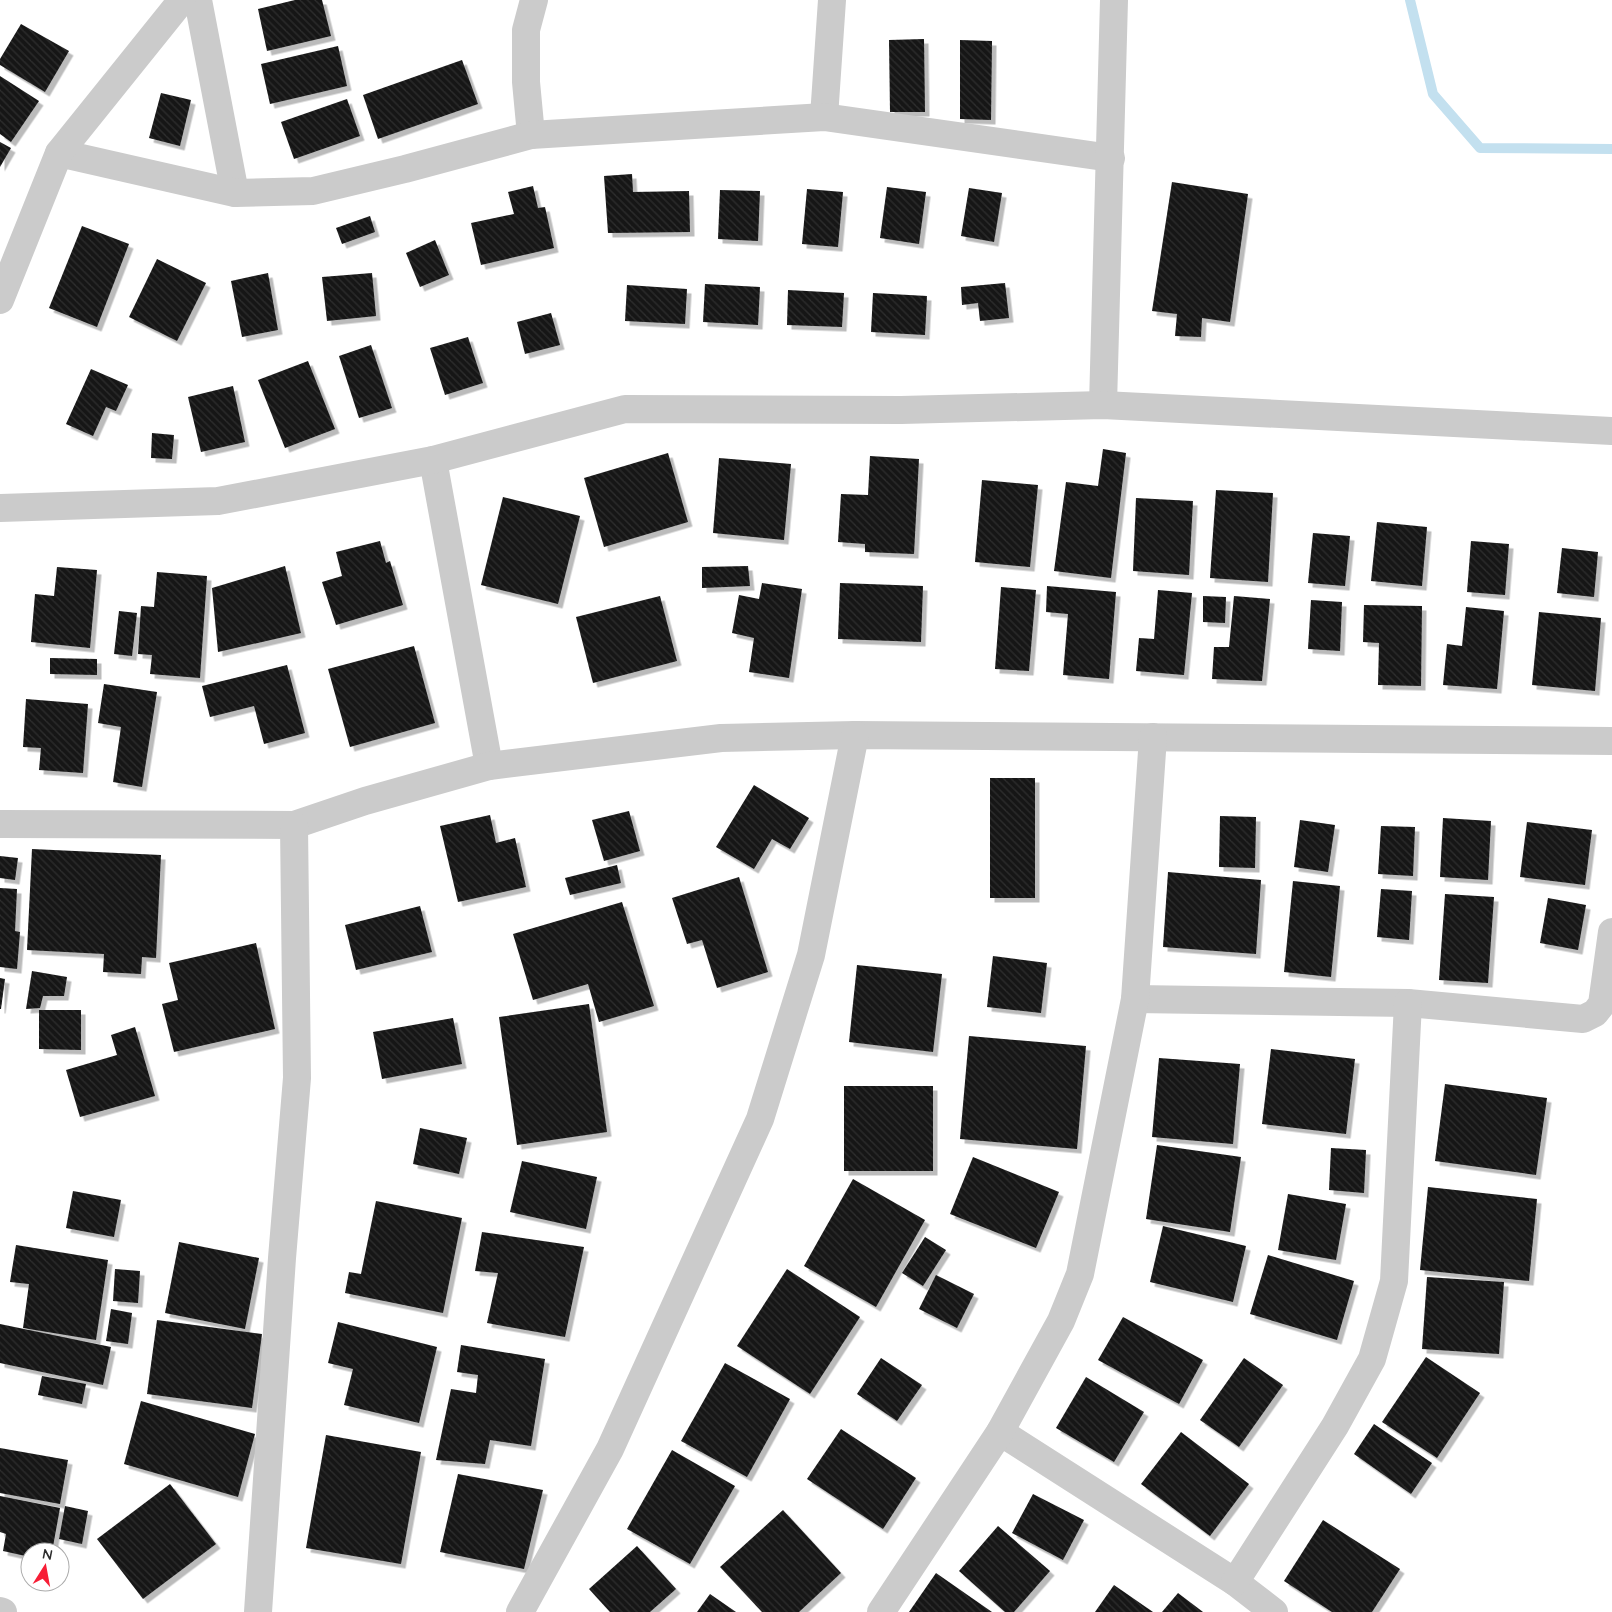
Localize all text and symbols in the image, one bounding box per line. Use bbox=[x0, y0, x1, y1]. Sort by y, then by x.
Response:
north arrow bbox=[20, 1542, 70, 1592]
text: N bbox=[41, 1544, 54, 1564]

